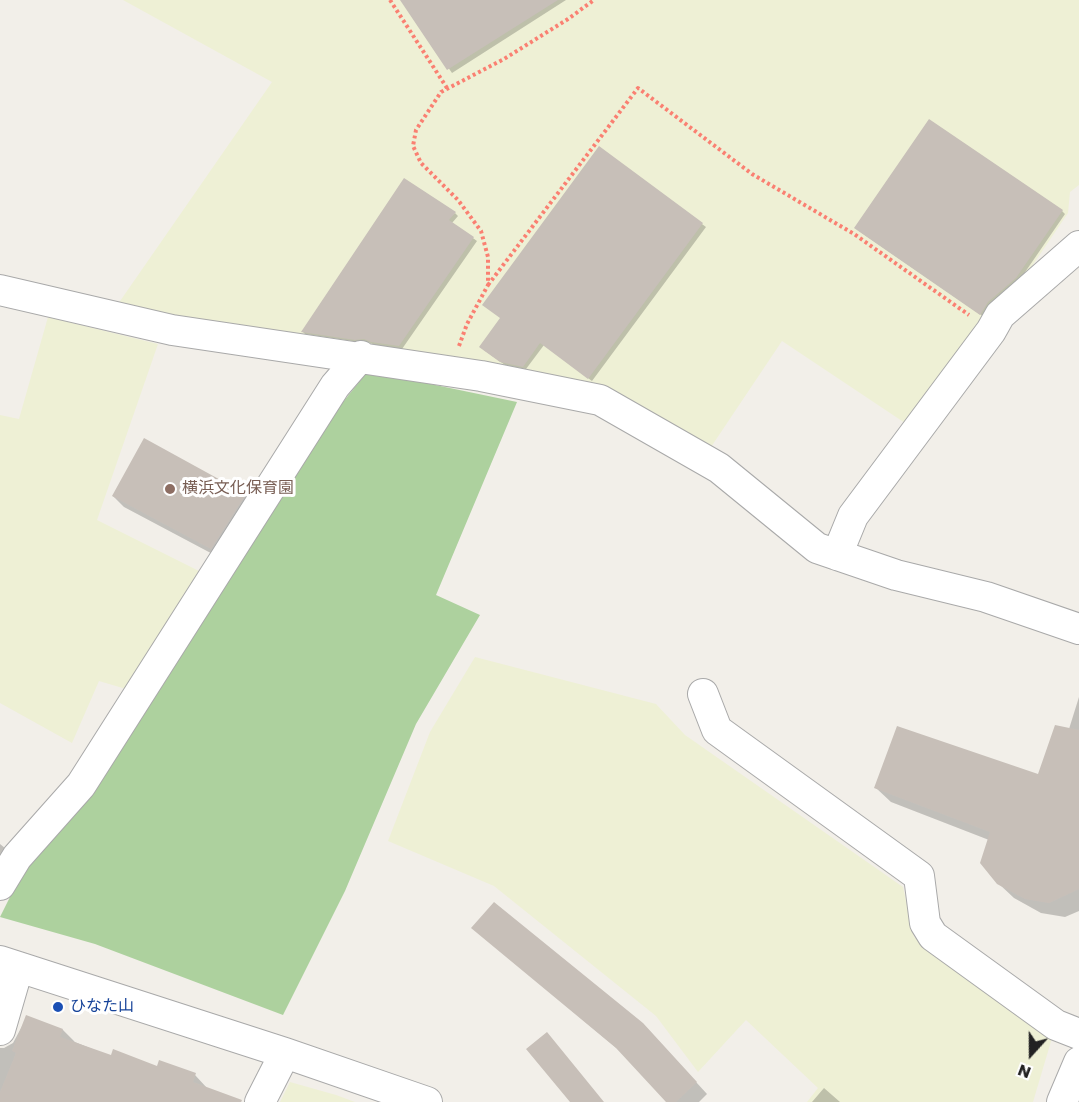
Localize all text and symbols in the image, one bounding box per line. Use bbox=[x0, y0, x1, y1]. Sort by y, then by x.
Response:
place label: 横浜文化保育園 bbox=[182, 479, 294, 499]
marker: 横浜文化保育園 bbox=[163, 482, 177, 496]
place label: ひなた山 bbox=[70, 997, 134, 1017]
marker: ひなた山 bbox=[51, 1000, 65, 1014]
north arrow bbox=[1001, 1024, 1061, 1084]
text: N bbox=[1015, 1058, 1034, 1084]

